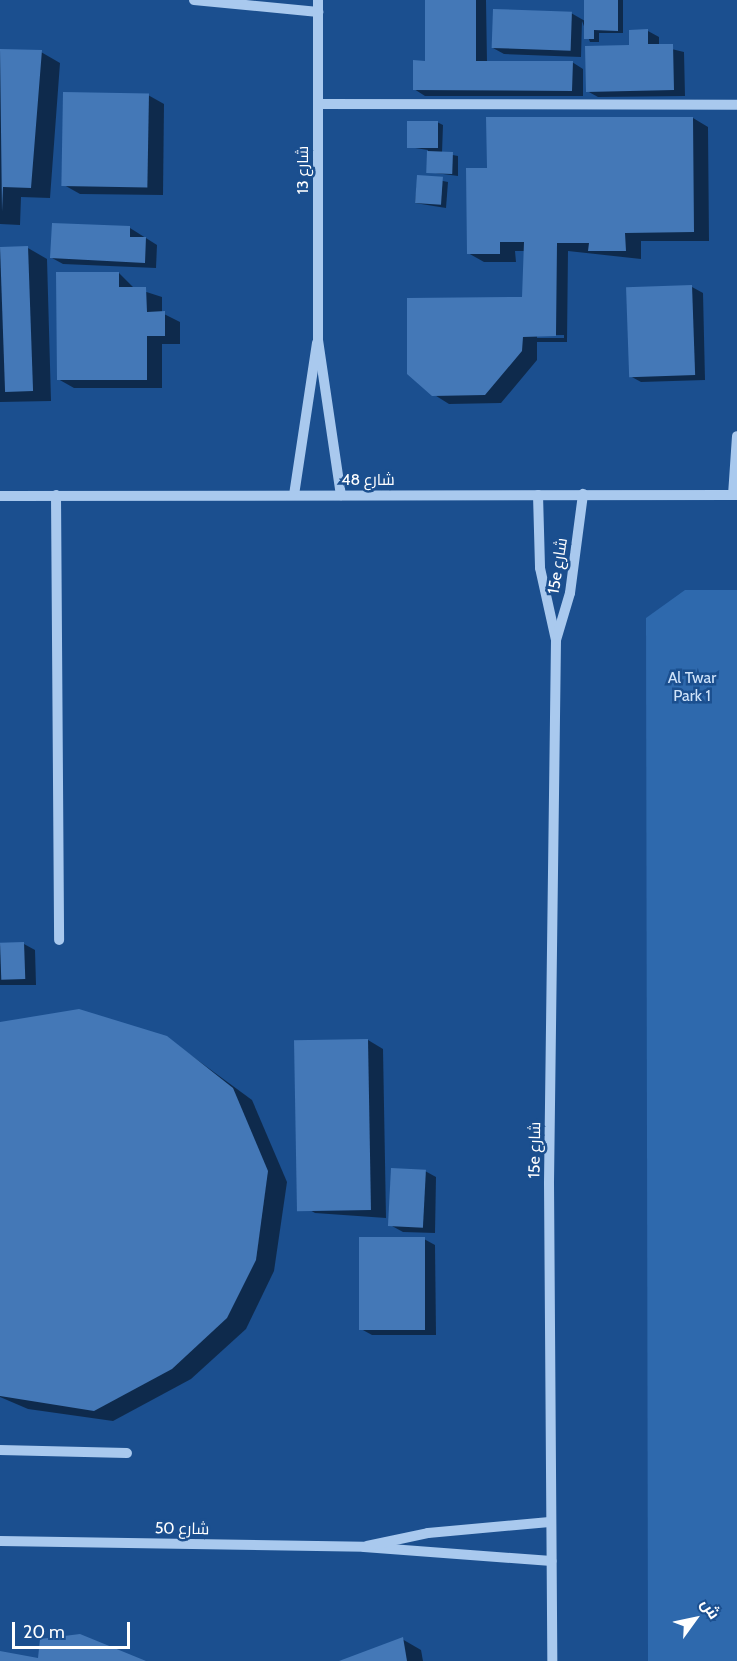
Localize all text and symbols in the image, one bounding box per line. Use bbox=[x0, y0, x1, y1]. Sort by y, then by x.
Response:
street label: شارع 13 bbox=[293, 146, 313, 194]
street label: شارع 48 bbox=[341, 470, 395, 490]
street label: 15e شارع bbox=[544, 537, 572, 595]
park label: Al Twar Park 1 bbox=[668, 668, 716, 706]
street label: 15e شارع bbox=[525, 1122, 545, 1178]
street label: شارع 50 bbox=[155, 1519, 209, 1539]
north arrow bbox=[665, 1589, 725, 1649]
text: ش bbox=[697, 1595, 724, 1623]
scale bar bbox=[15, 1610, 134, 1648]
text: 20 m bbox=[23, 1621, 65, 1643]

